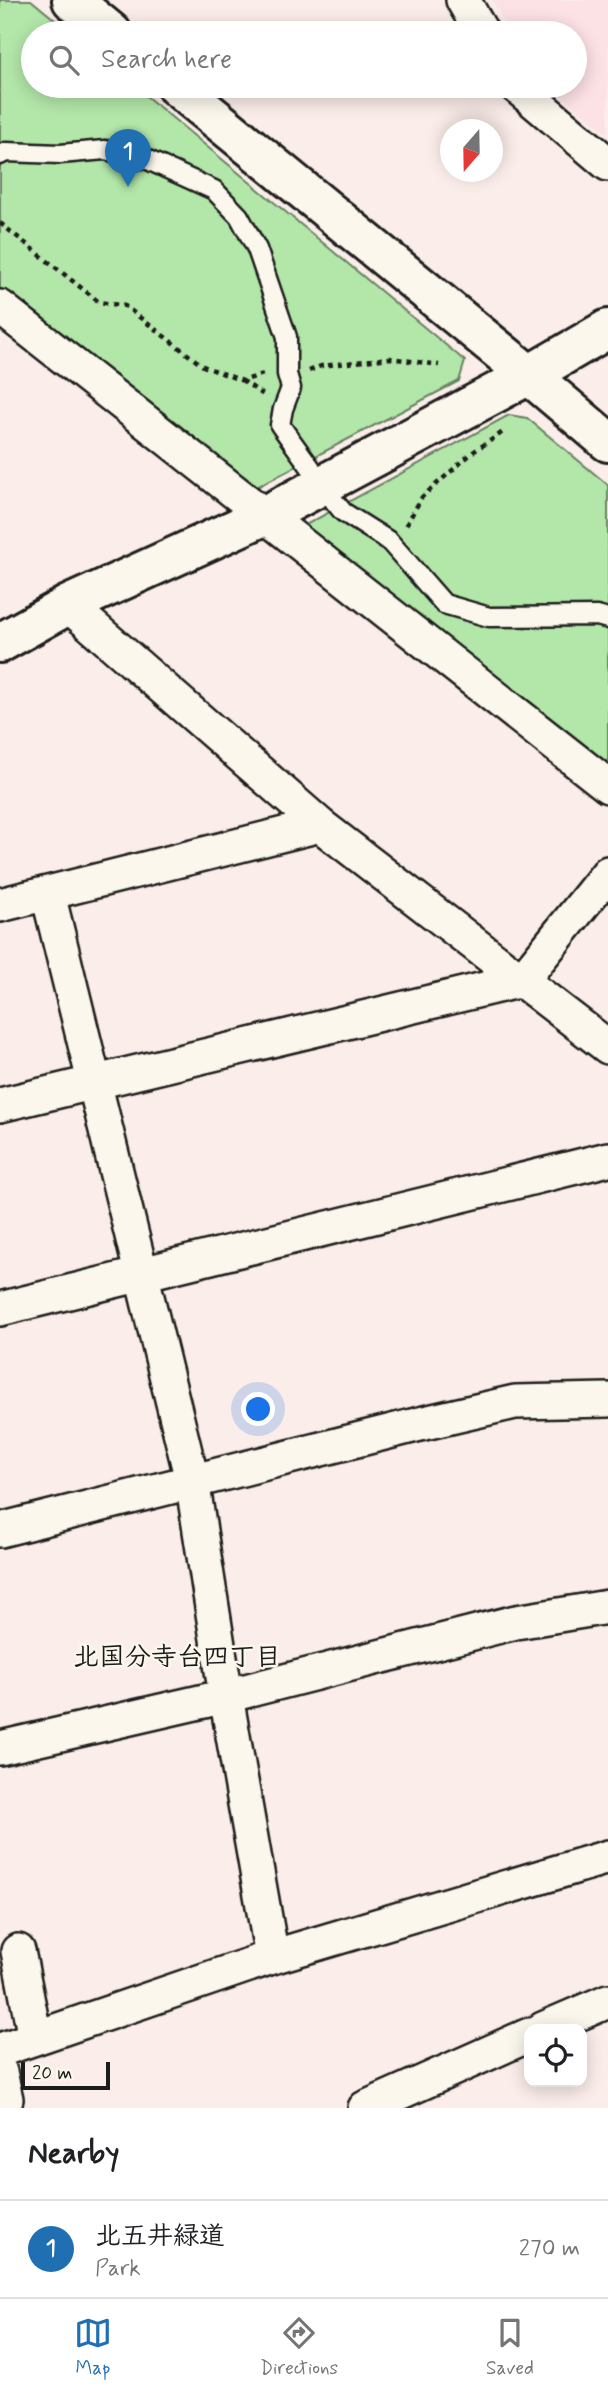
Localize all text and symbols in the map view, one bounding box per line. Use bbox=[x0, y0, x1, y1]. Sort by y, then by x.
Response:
search box bbox=[21, 21, 587, 98]
icon: search bbox=[45, 41, 83, 79]
text: Search here bbox=[101, 43, 232, 77]
north arrow bbox=[440, 119, 503, 182]
pin: 1 bbox=[105, 129, 151, 187]
your location bbox=[241, 1392, 275, 1426]
district label: 北国分寺台四丁目 bbox=[73, 1641, 281, 1675]
map controls bbox=[524, 2024, 587, 2087]
button: locate bbox=[524, 2024, 587, 2087]
scale bar bbox=[21, 2059, 110, 2091]
text: 20 m bbox=[32, 2061, 72, 2086]
text: Nearby bbox=[28, 2134, 119, 2173]
text: 北五井緑道 bbox=[95, 2220, 225, 2254]
text: 1 bbox=[46, 2234, 56, 2264]
text: 270 m bbox=[519, 2234, 580, 2264]
text: Park bbox=[95, 2254, 141, 2284]
tab: Map bbox=[74, 2314, 112, 2381]
tab: Directions bbox=[260, 2314, 338, 2381]
tab: Saved bbox=[486, 2314, 534, 2381]

